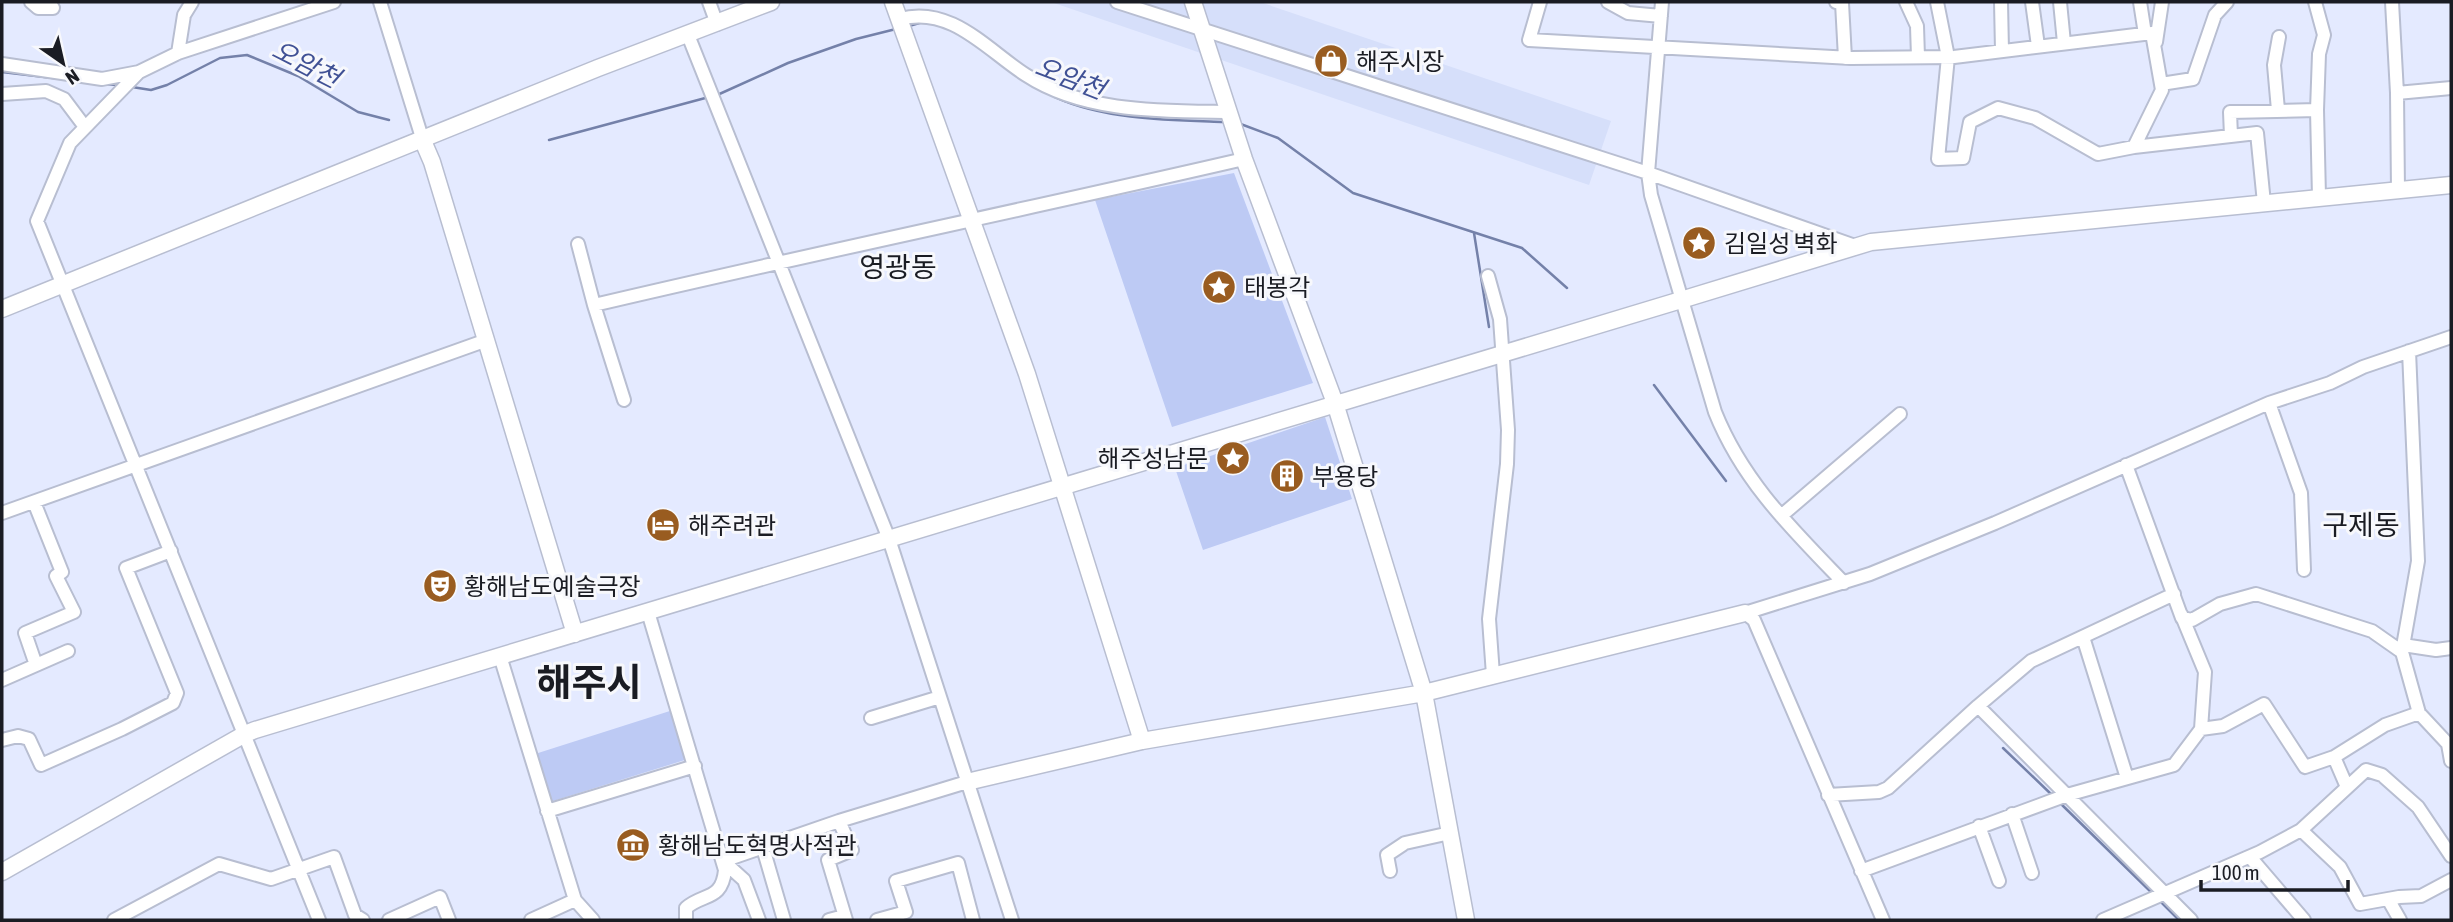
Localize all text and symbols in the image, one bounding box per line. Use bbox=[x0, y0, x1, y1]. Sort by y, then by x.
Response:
north arrow bbox=[28, 28, 98, 98]
water label: 오암천 bbox=[267, 34, 348, 95]
shop icon: 해주시장 bbox=[1312, 42, 1350, 80]
place label: 해주시장 bbox=[1356, 48, 1444, 75]
water label: 오암천 bbox=[1031, 51, 1112, 106]
text: N bbox=[62, 65, 83, 89]
place icon: 김일성 벽화 bbox=[1680, 224, 1718, 262]
place label: 김일성 벽화 bbox=[1724, 230, 1838, 257]
district label: 영광동 bbox=[859, 251, 937, 283]
place icon: 태봉각 bbox=[1200, 268, 1238, 306]
place label: 태봉각 bbox=[1244, 274, 1310, 301]
place icon: 해주성남문 bbox=[1214, 439, 1252, 477]
place label: 해주성남문 bbox=[1098, 445, 1208, 472]
building icon: 부용당 bbox=[1268, 457, 1306, 495]
place label: 부용당 bbox=[1312, 463, 1378, 490]
hotel icon: 해주려관 bbox=[644, 506, 682, 544]
district label: 구제동 bbox=[2322, 509, 2400, 541]
place label: 해주려관 bbox=[688, 512, 776, 539]
theatre icon: 황해남도예술극장 bbox=[421, 567, 459, 605]
place label: 황해남도예술극장 bbox=[464, 573, 641, 600]
district label: 해주시 bbox=[537, 661, 641, 704]
museum icon: 황해남도혁명사적관 bbox=[614, 826, 652, 864]
place label: 황해남도혁명사적관 bbox=[658, 832, 857, 859]
scale bar bbox=[2201, 848, 2348, 892]
text: 100 m bbox=[2212, 860, 2260, 884]

